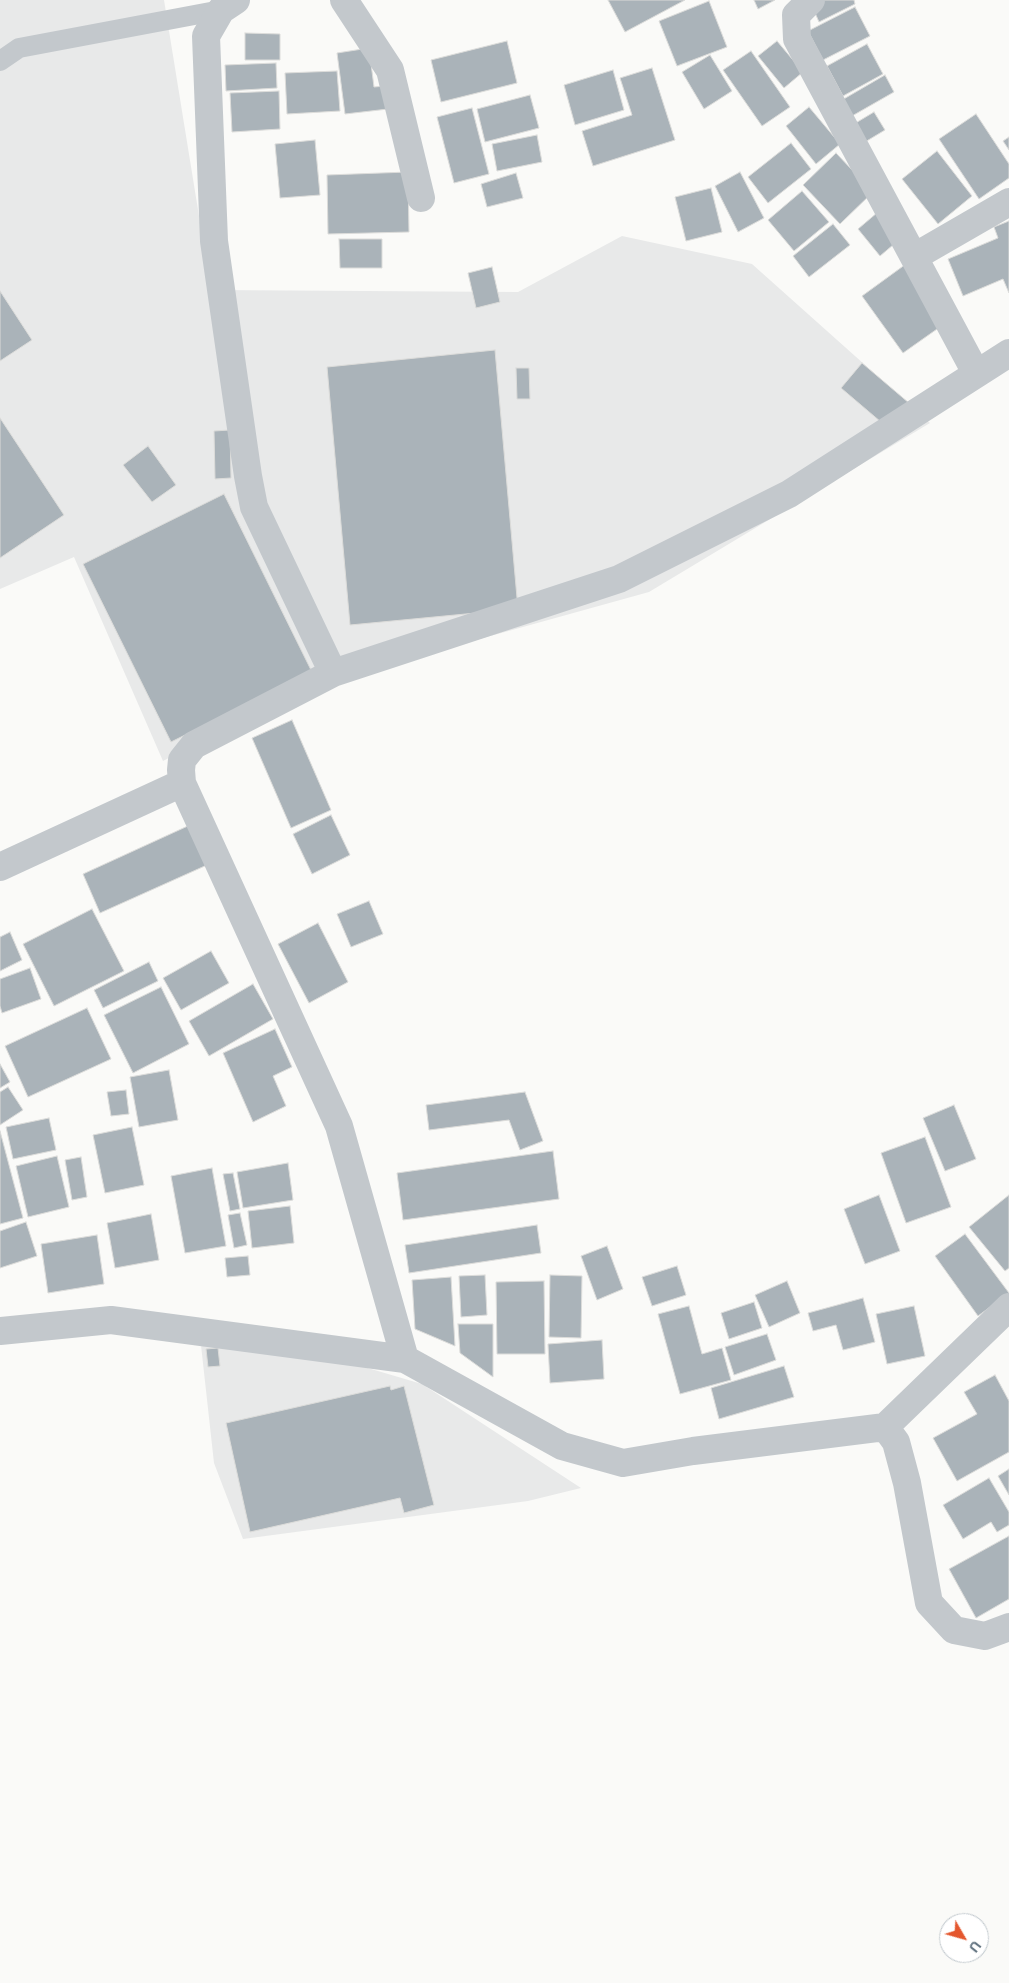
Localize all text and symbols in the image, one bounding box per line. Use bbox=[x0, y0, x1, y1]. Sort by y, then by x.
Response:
north arrow bbox=[939, 1913, 989, 1963]
text: U bbox=[965, 1937, 986, 1957]

